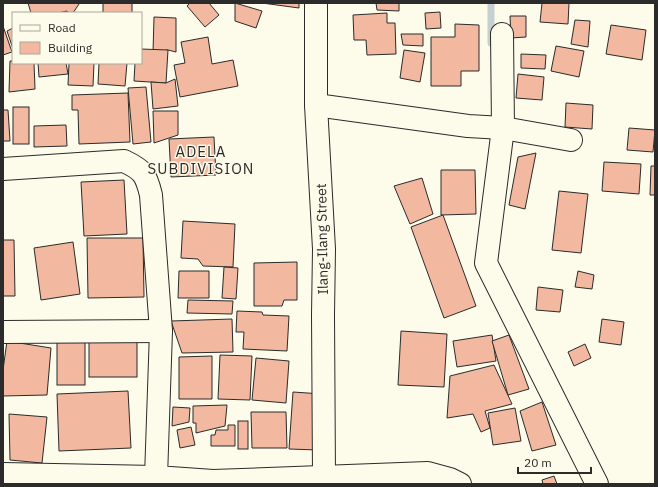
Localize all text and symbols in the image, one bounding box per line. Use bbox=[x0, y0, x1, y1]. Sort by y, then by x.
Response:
legend bbox=[12, 12, 142, 64]
text: Road bbox=[48, 20, 76, 35]
text: Building bbox=[48, 40, 93, 55]
district label: ADELA SUBDIVISION bbox=[148, 142, 254, 178]
street label: Ilang-Ilang Street bbox=[312, 183, 332, 295]
scale bar bbox=[518, 449, 591, 475]
text: 20 m bbox=[524, 455, 552, 470]

